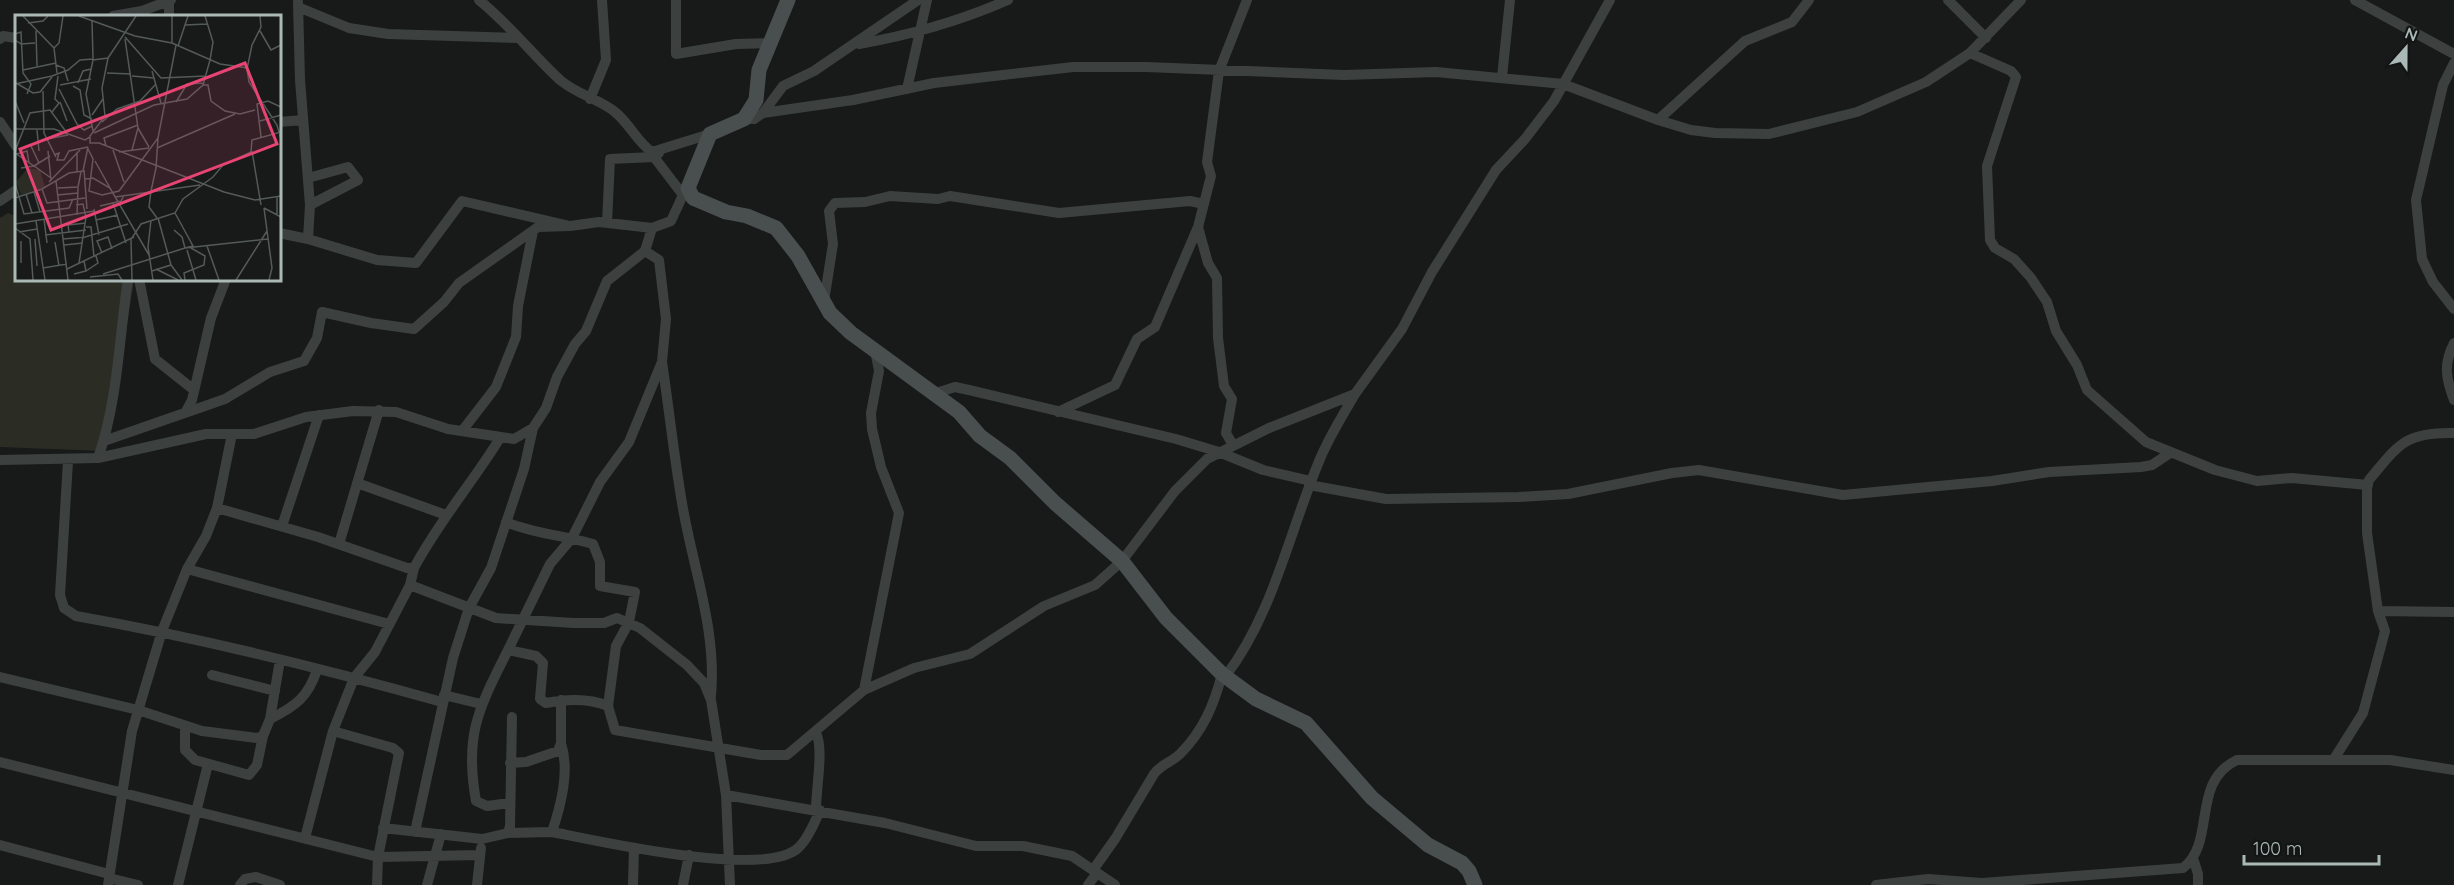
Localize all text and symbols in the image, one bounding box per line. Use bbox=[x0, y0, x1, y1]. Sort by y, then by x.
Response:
inset map bbox=[15, 15, 280, 280]
north arrow bbox=[2376, 18, 2436, 78]
text: N bbox=[2402, 23, 2420, 45]
scale bar bbox=[2244, 828, 2379, 866]
text: 100 m bbox=[2253, 837, 2302, 860]

